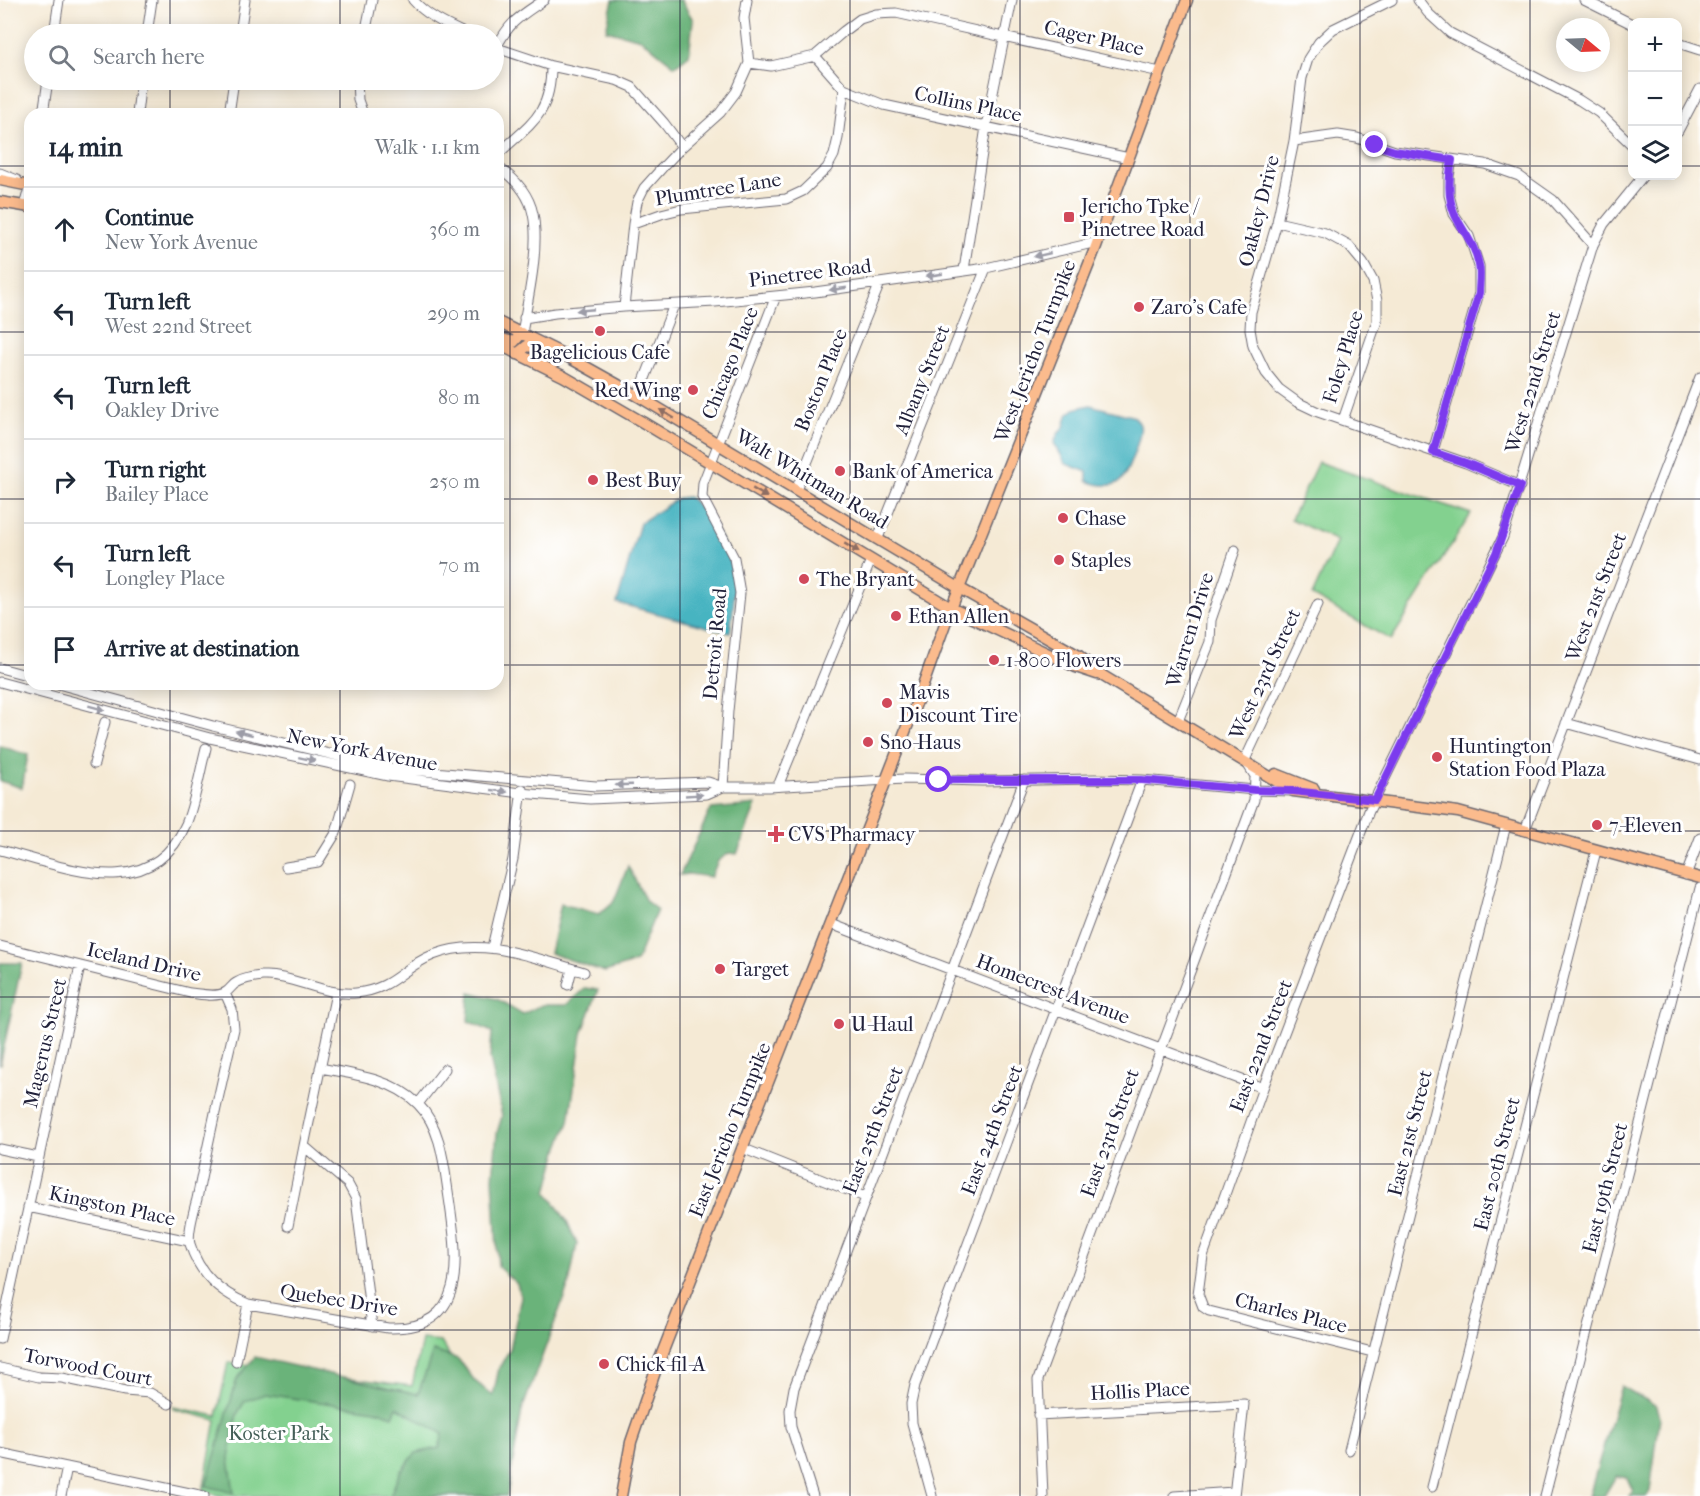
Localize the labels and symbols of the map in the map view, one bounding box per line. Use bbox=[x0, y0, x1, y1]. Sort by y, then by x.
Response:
street label: Cager Place bbox=[1042, 15, 1146, 61]
north arrow bbox=[1556, 18, 1610, 72]
street label: Collins Place bbox=[912, 81, 1024, 127]
route end bbox=[1361, 131, 1387, 157]
street label: Oakley Drive bbox=[1234, 153, 1284, 269]
street label: Plumtree Lane bbox=[653, 168, 783, 210]
place label: Jericho Tpke / Pinetree Road bbox=[1079, 195, 1206, 241]
marker: Jericho Tpke / Pinetree Road bbox=[1062, 210, 1076, 224]
one-way arrow bbox=[1032, 251, 1051, 260]
street label: Pinetree Road bbox=[747, 254, 874, 292]
street label: West Jericho Turnpike bbox=[989, 256, 1080, 446]
one-way arrow bbox=[924, 270, 943, 279]
one-way arrow bbox=[829, 284, 848, 293]
place label: Zaro's Cafe bbox=[1151, 296, 1247, 319]
marker: Zaro's Cafe bbox=[1132, 300, 1146, 314]
street label: Chicago Place bbox=[697, 303, 763, 423]
one-way arrow bbox=[576, 305, 595, 315]
street label: Foley Place bbox=[1318, 308, 1368, 406]
street label: West 22nd Street bbox=[1500, 308, 1565, 457]
street label: Albany Street bbox=[889, 322, 955, 439]
marker: Bagelicious Cafe bbox=[593, 324, 607, 338]
street label: Boston Place bbox=[790, 325, 852, 435]
place label: Bagelicious Cafe bbox=[530, 341, 670, 364]
place label: Red Wing bbox=[594, 379, 681, 402]
marker: Red Wing bbox=[686, 383, 700, 397]
one-way arrow bbox=[659, 408, 675, 419]
street label: Walt Whitman Road bbox=[730, 424, 894, 534]
place label: Bank of America bbox=[852, 460, 994, 483]
marker: Bank of America bbox=[833, 464, 847, 478]
place label: Best Buy bbox=[605, 469, 683, 492]
marker: Best Buy bbox=[586, 473, 600, 487]
one-way arrow bbox=[752, 487, 768, 498]
place label: Chase bbox=[1075, 507, 1126, 530]
marker: Chase bbox=[1056, 511, 1070, 525]
street label: West 21st Street bbox=[1561, 529, 1631, 666]
one-way arrow bbox=[844, 543, 860, 554]
place label: Staples bbox=[1071, 549, 1131, 572]
marker: Staples bbox=[1052, 553, 1066, 567]
place label: The Bryant bbox=[816, 568, 915, 591]
street label: Warren Drive bbox=[1161, 570, 1218, 691]
marker: The Bryant bbox=[797, 572, 811, 586]
street label: Detroit Road bbox=[699, 586, 731, 701]
place label: Ethan Allen bbox=[908, 605, 1010, 628]
street label: West 23rd Street bbox=[1224, 605, 1305, 744]
marker: Ethan Allen bbox=[889, 609, 903, 623]
place label: 1-800 Flowers bbox=[1006, 649, 1121, 672]
marker: 1-800 Flowers bbox=[987, 653, 1001, 667]
place label: Mavis Discount Tire bbox=[899, 681, 1018, 727]
marker: Mavis Discount Tire bbox=[880, 696, 894, 710]
one-way arrow bbox=[88, 703, 106, 713]
street label: New York Avenue bbox=[285, 724, 439, 776]
one-way arrow bbox=[235, 728, 254, 738]
place label: Sno-Haus bbox=[880, 731, 961, 754]
marker: Sno-Haus bbox=[861, 735, 875, 749]
place label: Huntington Station Food Plaza bbox=[1449, 735, 1606, 781]
marker: Huntington Station Food Plaza bbox=[1430, 750, 1444, 764]
one-way arrow bbox=[298, 754, 316, 764]
route start bbox=[925, 766, 951, 792]
one-way arrow bbox=[614, 780, 633, 789]
one-way arrow bbox=[490, 786, 509, 795]
one-way arrow bbox=[684, 790, 703, 799]
place label: 7-Eleven bbox=[1609, 814, 1683, 837]
marker: 7-Eleven bbox=[1590, 818, 1604, 832]
place label: CVS Pharmacy bbox=[788, 823, 917, 846]
marker: CVS Pharmacy bbox=[769, 827, 783, 841]
street label: Iceland Drive bbox=[85, 938, 203, 986]
street label: Homecrest Avenue bbox=[973, 949, 1133, 1029]
place label: Target bbox=[732, 958, 789, 981]
marker: Target bbox=[713, 962, 727, 976]
street label: Magerus Street bbox=[19, 976, 71, 1110]
street label: East 22nd Street bbox=[1225, 976, 1297, 1116]
place label: U-Haul bbox=[851, 1013, 914, 1036]
marker: U-Haul bbox=[832, 1017, 846, 1031]
street label: East Jericho Turnpike bbox=[684, 1039, 776, 1221]
street label: East 24th Street bbox=[957, 1062, 1027, 1198]
street label: East 25th Street bbox=[838, 1063, 908, 1197]
street label: East 23rd Street bbox=[1076, 1066, 1144, 1200]
street label: East 21st Street bbox=[1383, 1067, 1437, 1199]
street label: East 20th Street bbox=[1469, 1095, 1525, 1233]
street label: East 19th Street bbox=[1578, 1121, 1632, 1255]
street label: Kingston Place bbox=[47, 1181, 177, 1231]
street label: Quebec Drive bbox=[278, 1279, 400, 1321]
street label: Charles Place bbox=[1233, 1288, 1350, 1338]
street label: Torwood Court bbox=[22, 1343, 154, 1391]
place label: Chick-fil-A bbox=[616, 1353, 707, 1376]
marker: Chick-fil-A bbox=[597, 1357, 611, 1371]
street label: Hollis Place bbox=[1090, 1377, 1191, 1405]
park label: Koster Park bbox=[228, 1422, 330, 1445]

